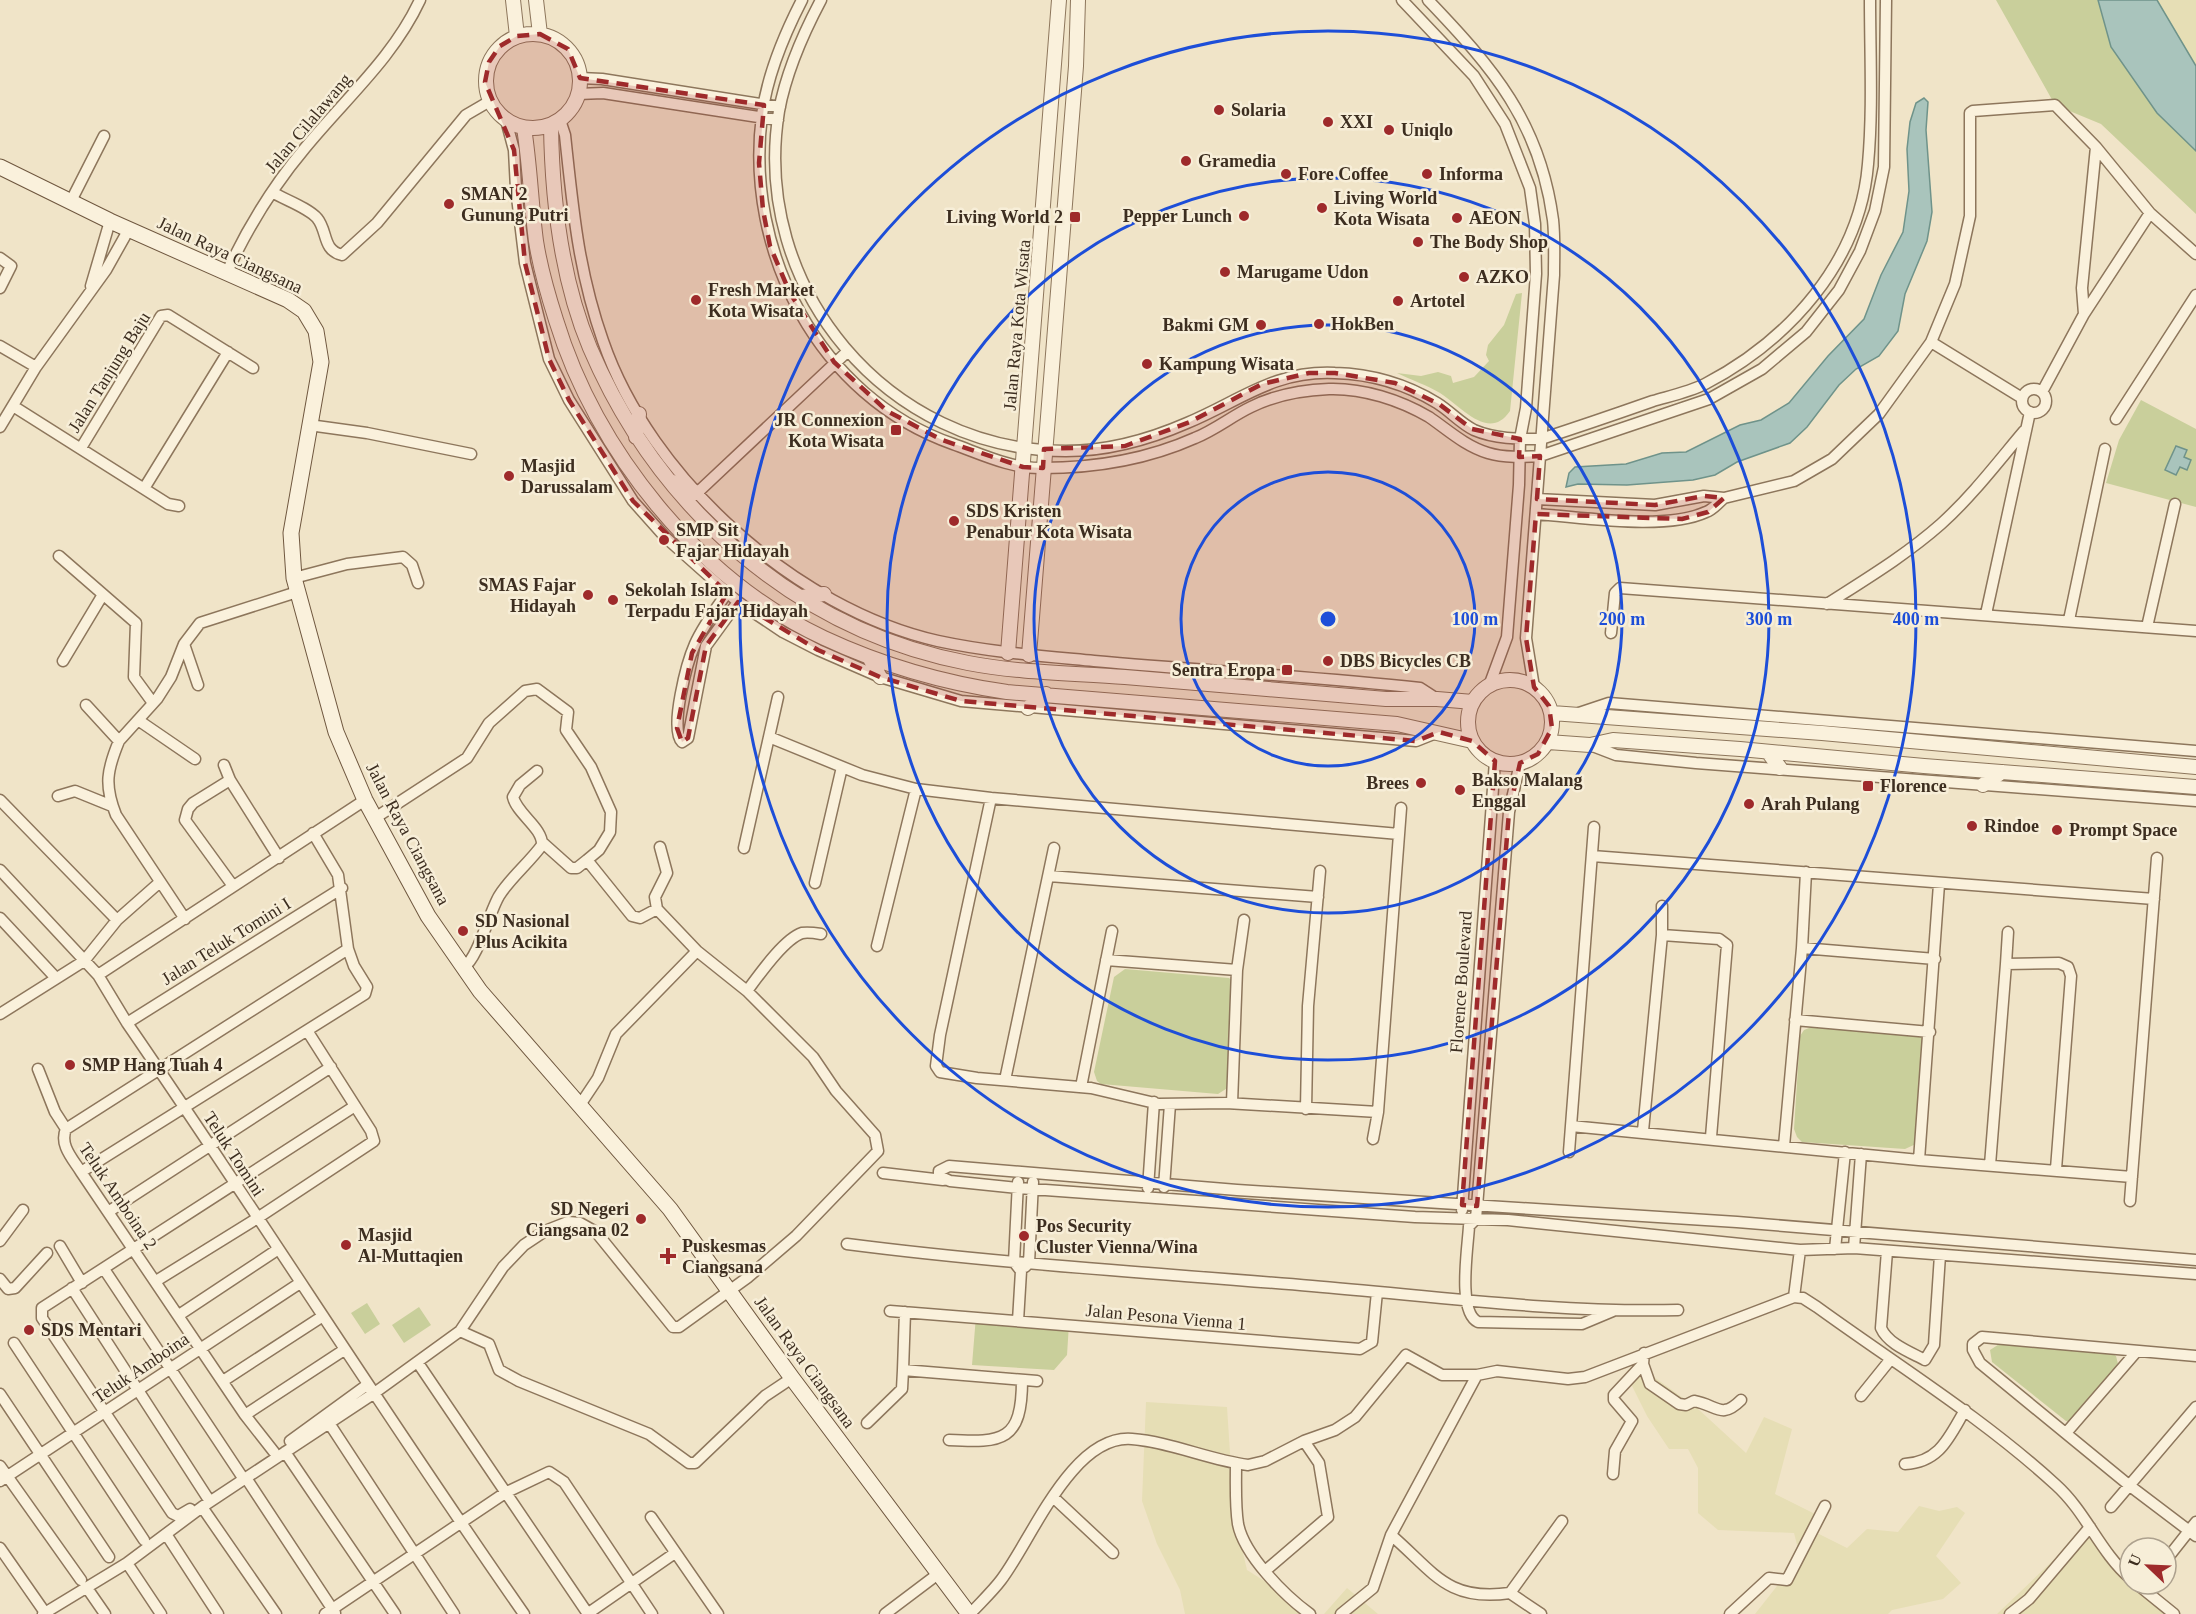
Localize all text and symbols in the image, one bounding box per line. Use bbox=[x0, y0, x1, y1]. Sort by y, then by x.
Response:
street label: Jalan Cilalawang bbox=[261, 69, 355, 177]
place label: Solaria bbox=[1231, 100, 1286, 120]
marker: Solaria bbox=[1212, 103, 1226, 117]
place label: XXI bbox=[1340, 112, 1373, 132]
marker: XXI bbox=[1321, 115, 1335, 129]
place label: Uniqlo bbox=[1401, 120, 1453, 140]
marker: Uniqlo bbox=[1382, 123, 1396, 137]
place label: Gramedia bbox=[1198, 151, 1276, 171]
marker: Gramedia bbox=[1179, 154, 1193, 168]
place label: Fore Coffee bbox=[1298, 164, 1388, 184]
place label: Informa bbox=[1439, 164, 1503, 184]
marker: Fore Coffee bbox=[1279, 167, 1293, 181]
marker: Informa bbox=[1420, 167, 1434, 181]
place label: SMAN 2 Gunung Putri bbox=[461, 184, 569, 225]
place label: Living World Kota Wisata bbox=[1334, 188, 1437, 229]
marker: SMAN 2 Gunung Putri bbox=[442, 197, 456, 211]
marker: Living World Kota Wisata bbox=[1315, 201, 1329, 215]
place label: Pepper Lunch bbox=[1123, 206, 1232, 226]
place label: Living World 2 bbox=[946, 207, 1063, 227]
place label: AEON bbox=[1469, 208, 1521, 228]
marker: Pepper Lunch bbox=[1237, 209, 1251, 223]
marker: Living World 2 bbox=[1068, 210, 1082, 224]
marker: AEON bbox=[1450, 211, 1464, 225]
street label: Jalan Raya Ciangsana bbox=[154, 213, 306, 297]
place label: The Body Shop bbox=[1430, 232, 1548, 252]
marker: The Body Shop bbox=[1411, 235, 1425, 249]
street label: Jalan Raya Kota Wisata bbox=[1000, 239, 1034, 411]
place label: Marugame Udon bbox=[1237, 262, 1369, 282]
marker: Marugame Udon bbox=[1218, 265, 1232, 279]
place label: AZKO bbox=[1476, 267, 1529, 287]
marker: AZKO bbox=[1457, 270, 1471, 284]
place label: Fresh Market Kota Wisata bbox=[708, 280, 814, 321]
place label: Artotel bbox=[1410, 291, 1465, 311]
marker: Fresh Market Kota Wisata bbox=[689, 293, 703, 307]
marker: Artotel bbox=[1391, 294, 1405, 308]
street label: Jalan Tanjung Baju bbox=[64, 308, 154, 436]
place label: HokBen bbox=[1331, 314, 1394, 334]
place label: Bakmi GM bbox=[1162, 315, 1249, 335]
marker: HokBen bbox=[1312, 317, 1326, 331]
marker: Bakmi GM bbox=[1254, 318, 1268, 332]
place label: Kampung Wisata bbox=[1159, 354, 1294, 374]
marker: Kampung Wisata bbox=[1140, 357, 1154, 371]
place label: JR Connexion Kota Wisata bbox=[774, 410, 884, 451]
marker: JR Connexion Kota Wisata bbox=[889, 423, 903, 437]
place label: Masjid Darussalam bbox=[521, 456, 613, 497]
marker: Masjid Darussalam bbox=[502, 469, 516, 483]
place label: SDS Kristen Penabur Kota Wisata bbox=[966, 501, 1132, 542]
marker: SDS Kristen Penabur Kota Wisata bbox=[947, 514, 961, 528]
place label: SMP Sit Fajar Hidayah bbox=[676, 520, 789, 561]
marker: SMP Sit Fajar Hidayah bbox=[657, 533, 671, 547]
place label: SMAS Fajar Hidayah bbox=[479, 575, 576, 616]
place label: Sekolah Islam Terpadu Fajar Hidayah bbox=[625, 580, 808, 621]
marker: SMAS Fajar Hidayah bbox=[581, 588, 595, 602]
marker: Sekolah Islam Terpadu Fajar Hidayah bbox=[606, 593, 620, 607]
centre of rings bbox=[1318, 609, 1338, 629]
text: 100 m bbox=[1452, 609, 1498, 629]
text: 200 m bbox=[1599, 609, 1645, 629]
text: 300 m bbox=[1746, 609, 1792, 629]
text: 400 m bbox=[1893, 609, 1939, 629]
place label: DBS Bicycles CB bbox=[1340, 651, 1471, 671]
marker: DBS Bicycles CB bbox=[1321, 654, 1335, 668]
place label: Sentra Eropa bbox=[1172, 660, 1275, 680]
marker: Sentra Eropa bbox=[1280, 663, 1294, 677]
street label: Jalan Raya Ciangsana bbox=[362, 760, 454, 908]
place label: Bakso Malang Enggal bbox=[1472, 770, 1583, 811]
place label: Brees bbox=[1366, 773, 1409, 793]
marker: Brees bbox=[1414, 776, 1428, 790]
place label: Florence bbox=[1880, 776, 1947, 796]
marker: Florence bbox=[1861, 779, 1875, 793]
marker: Bakso Malang Enggal bbox=[1453, 783, 1467, 797]
place label: Arah Pulang bbox=[1761, 794, 1860, 814]
marker: Arah Pulang bbox=[1742, 797, 1756, 811]
place label: Rindoe bbox=[1984, 816, 2039, 836]
marker: Rindoe bbox=[1965, 819, 1979, 833]
place label: Prompt Space bbox=[2069, 820, 2177, 840]
marker: Prompt Space bbox=[2050, 823, 2064, 837]
street label: Jalan Teluk Tomini I bbox=[158, 893, 294, 989]
street label: Florence Boulevard bbox=[1446, 910, 1476, 1054]
place label: SD Nasional Plus Acikita bbox=[475, 911, 570, 952]
marker: SD Nasional Plus Acikita bbox=[456, 924, 470, 938]
place label: SMP Hang Tuah 4 bbox=[82, 1055, 223, 1075]
marker: SMP Hang Tuah 4 bbox=[63, 1058, 77, 1072]
street label: Teluk Tomini bbox=[199, 1108, 269, 1200]
street label: Teluk Amboina 2 bbox=[75, 1139, 161, 1253]
place label: SD Negeri Ciangsana 02 bbox=[525, 1199, 629, 1240]
marker: SD Negeri Ciangsana 02 bbox=[634, 1212, 648, 1226]
place label: Pos Security Cluster Vienna/Wina bbox=[1036, 1216, 1198, 1257]
place label: Masjid Al-Muttaqien bbox=[358, 1225, 463, 1266]
marker: Pos Security Cluster Vienna/Wina bbox=[1017, 1229, 1031, 1243]
place label: Puskesmas Ciangsana bbox=[682, 1236, 766, 1277]
marker: Masjid Al-Muttaqien bbox=[339, 1238, 353, 1252]
marker: Puskesmas Ciangsana bbox=[659, 1247, 677, 1265]
street label: Jalan Raya Ciangsana bbox=[750, 1292, 860, 1432]
street label: Jalan Pesona Vienna 1 bbox=[1085, 1300, 1247, 1334]
place label: SDS Mentari bbox=[41, 1320, 142, 1340]
marker: SDS Mentari bbox=[22, 1323, 36, 1337]
street label: Teluk Amboina bbox=[89, 1329, 193, 1407]
north arrow bbox=[2118, 1536, 2178, 1596]
text: U bbox=[2125, 1551, 2145, 1569]

